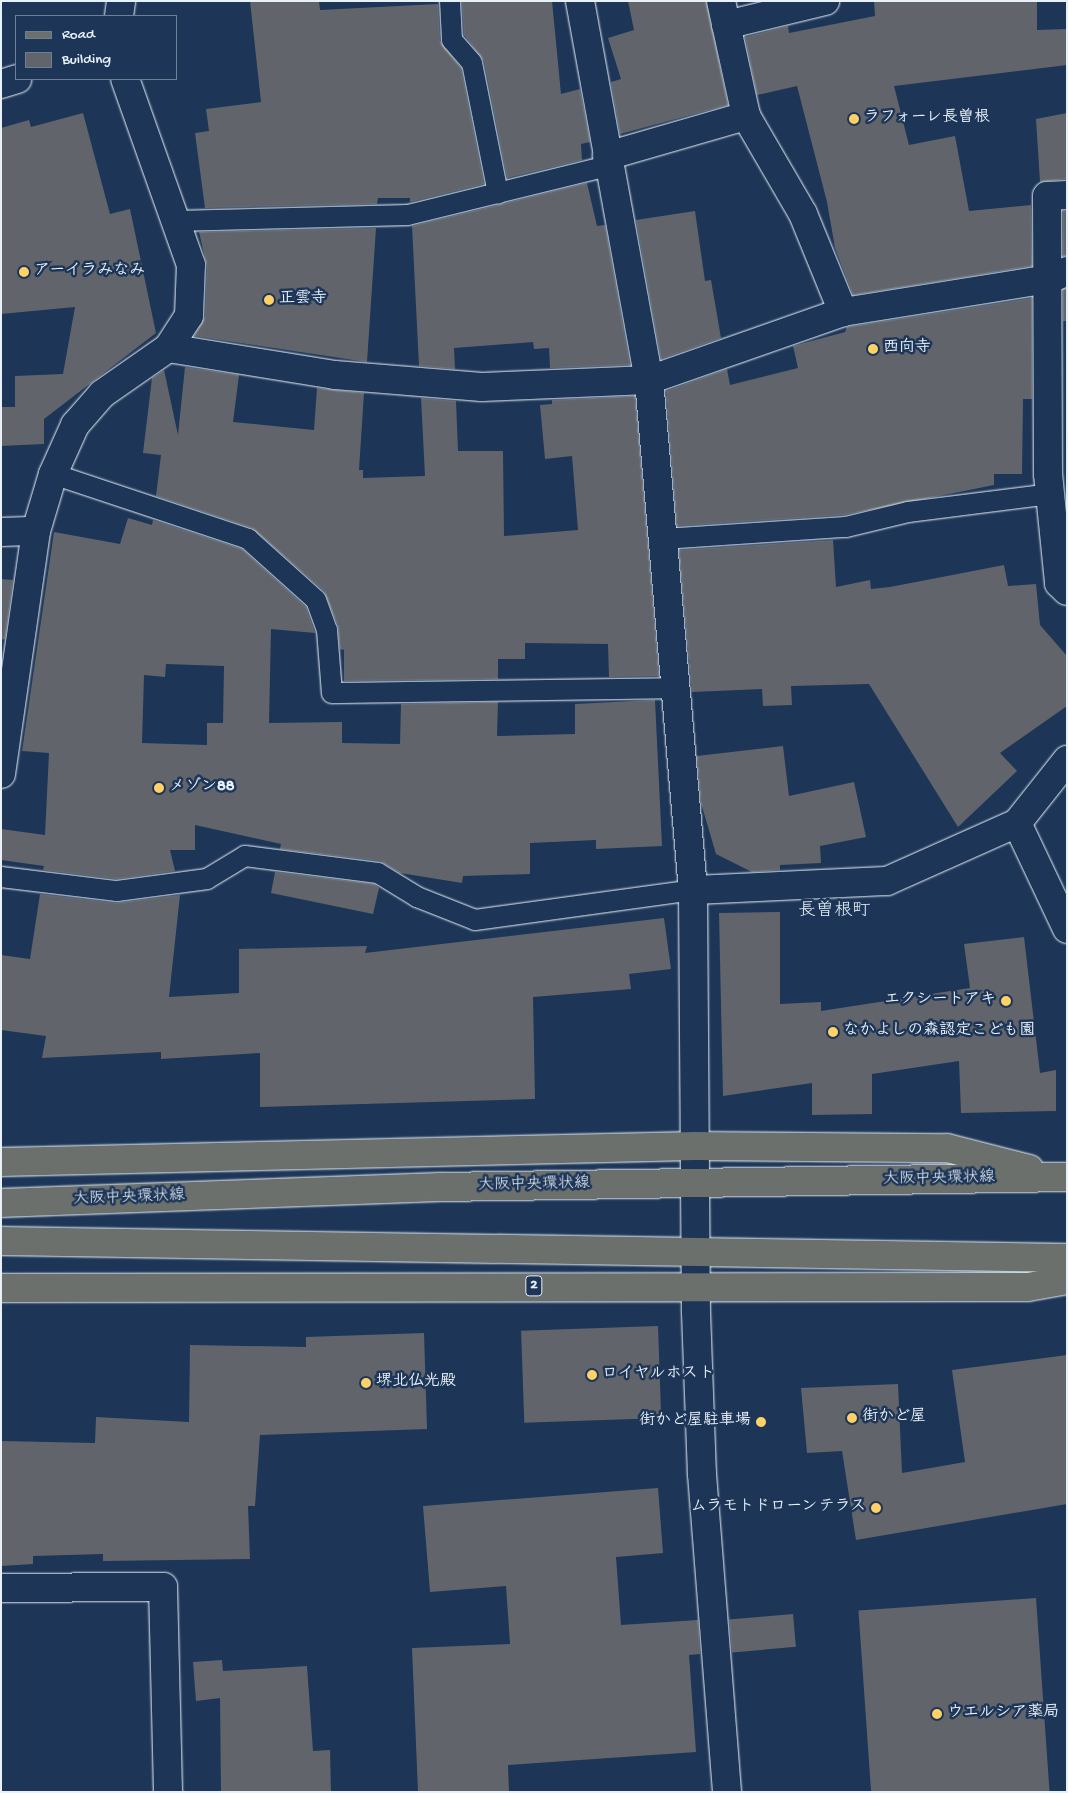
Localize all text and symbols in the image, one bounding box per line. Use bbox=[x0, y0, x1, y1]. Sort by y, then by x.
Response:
legend bbox=[15, 15, 178, 80]
text: Road bbox=[62, 26, 95, 44]
text: Building bbox=[62, 51, 111, 69]
place label: ラフォーレ長曽根 bbox=[864, 109, 992, 129]
marker: ラフォーレ長曽根 bbox=[848, 113, 860, 125]
place label: アーイラみなみ bbox=[34, 262, 145, 282]
marker: アーイラみなみ bbox=[18, 266, 30, 278]
place label: 正雲寺 bbox=[279, 290, 327, 310]
marker: 正雲寺 bbox=[263, 294, 275, 306]
place label: 西向寺 bbox=[883, 339, 931, 359]
marker: 西向寺 bbox=[867, 343, 879, 355]
place label: メゾン88 bbox=[169, 778, 235, 798]
marker: メゾン88 bbox=[153, 782, 165, 794]
district label: 長曽根町 bbox=[798, 901, 870, 923]
place label: エクシートアキ bbox=[884, 991, 996, 1011]
marker: エクシートアキ bbox=[1000, 995, 1012, 1007]
place label: なかよしの森認定こども園 bbox=[843, 1022, 1035, 1042]
marker: なかよしの森認定こども園 bbox=[827, 1026, 839, 1038]
street label: 大阪中央環状線 bbox=[883, 1169, 995, 1191]
street label: 大阪中央環状線 bbox=[478, 1175, 590, 1197]
street label: 大阪中央環状線 bbox=[73, 1187, 185, 1211]
road number: 2 bbox=[525, 1274, 543, 1298]
place label: ロイヤルホスト bbox=[602, 1365, 714, 1385]
marker: ロイヤルホスト bbox=[586, 1369, 598, 1381]
place label: 堺北仏光殿 bbox=[376, 1373, 456, 1393]
marker: 堺北仏光殿 bbox=[360, 1377, 372, 1389]
place label: 街かど屋 bbox=[862, 1408, 926, 1428]
place label: 街かど屋駐車場 bbox=[639, 1412, 751, 1432]
marker: 街かど屋 bbox=[846, 1412, 858, 1424]
marker: 街かど屋駐車場 bbox=[755, 1416, 767, 1428]
place label: ムラモトドローンテラス bbox=[690, 1498, 866, 1518]
marker: ムラモトドローンテラス bbox=[870, 1502, 882, 1514]
place label: ウエルシア薬局 bbox=[947, 1704, 1059, 1724]
marker: ウエルシア薬局 bbox=[931, 1708, 943, 1720]

